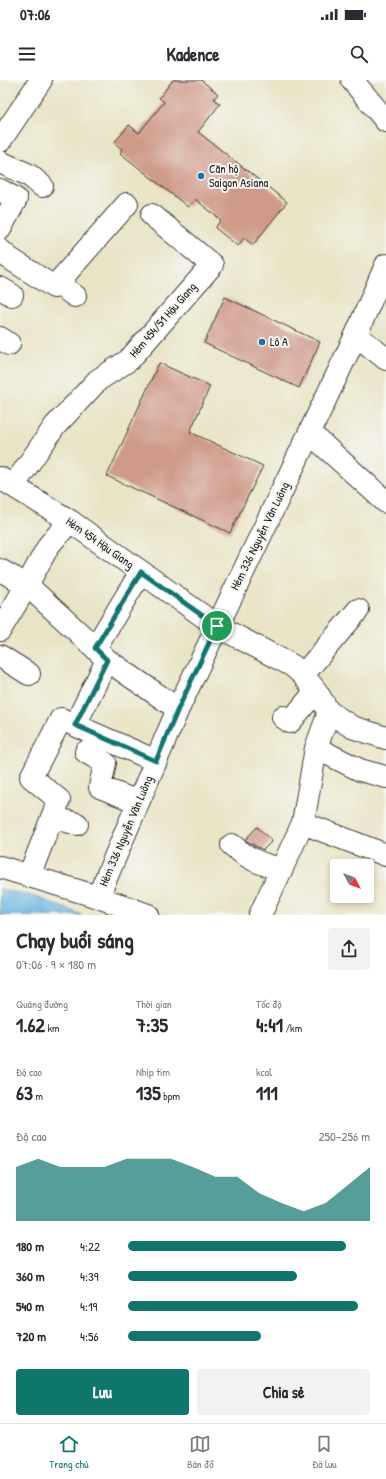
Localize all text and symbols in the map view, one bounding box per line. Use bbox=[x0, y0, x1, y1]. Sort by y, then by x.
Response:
text: 07:06 bbox=[20, 4, 50, 25]
text: Kadence bbox=[167, 42, 219, 67]
icon: menu bbox=[16, 43, 38, 65]
icon: search bbox=[348, 43, 370, 65]
place label: Căn hộ Saigon Asiana bbox=[209, 160, 269, 191]
marker: Căn hộ Saigon Asiana bbox=[196, 171, 206, 181]
street label: Hẻm 454/51 Hậu Giang bbox=[125, 278, 200, 361]
place label: Lô A bbox=[270, 333, 288, 350]
marker: Lô A bbox=[257, 337, 267, 347]
street label: Hẻm 336 Nguyễn Văn Luông bbox=[226, 479, 293, 593]
street label: Hẻm 454 Hậu Giang bbox=[63, 513, 138, 572]
pin bbox=[200, 609, 234, 643]
icon: arrive bbox=[206, 615, 228, 637]
street label: Hẻm 336 Nguyễn Văn Luông bbox=[95, 773, 157, 889]
north arrow bbox=[330, 859, 374, 903]
map controls bbox=[330, 859, 374, 903]
text: Chạy buổi sáng bbox=[16, 925, 134, 955]
button: share bbox=[328, 928, 370, 970]
text: 07:06 · 9 × 180 m bbox=[16, 955, 96, 973]
text: Quãng đường bbox=[16, 997, 68, 1011]
text: Thời gian bbox=[136, 997, 172, 1011]
text: Tốc độ bbox=[256, 997, 282, 1011]
text: 1.62 bbox=[16, 1011, 45, 1038]
text: 7:35 bbox=[136, 1011, 168, 1038]
text: 4:41 bbox=[256, 1011, 283, 1038]
text: km bbox=[45, 1021, 59, 1035]
text: /km bbox=[283, 1021, 302, 1035]
text: Độ cao bbox=[16, 1065, 42, 1079]
text: Nhịp tim bbox=[136, 1065, 170, 1079]
text: kcal bbox=[256, 1065, 272, 1079]
text: 63 bbox=[16, 1079, 33, 1106]
text: 135 bbox=[136, 1079, 161, 1106]
text: 111 bbox=[256, 1079, 278, 1106]
text: m bbox=[33, 1089, 43, 1103]
text: bpm bbox=[161, 1089, 180, 1103]
text: Độ cao bbox=[16, 1127, 47, 1145]
text: 250–256 m bbox=[319, 1127, 370, 1145]
text: 180 m bbox=[16, 1237, 44, 1255]
text: 4:22 bbox=[80, 1237, 100, 1255]
text: 360 m bbox=[16, 1267, 45, 1285]
text: 4:39 bbox=[80, 1267, 99, 1285]
text: 540 m bbox=[16, 1297, 44, 1315]
text: 4:19 bbox=[80, 1297, 97, 1315]
text: 720 m bbox=[16, 1327, 46, 1345]
text: 4:56 bbox=[80, 1327, 99, 1345]
button: Lưu bbox=[16, 1369, 189, 1415]
button: Chia sẻ bbox=[197, 1369, 370, 1415]
tab: Trang chủ bbox=[49, 1433, 89, 1471]
tab: Bản đồ bbox=[187, 1433, 214, 1471]
tab: Đã lưu bbox=[312, 1433, 337, 1471]

